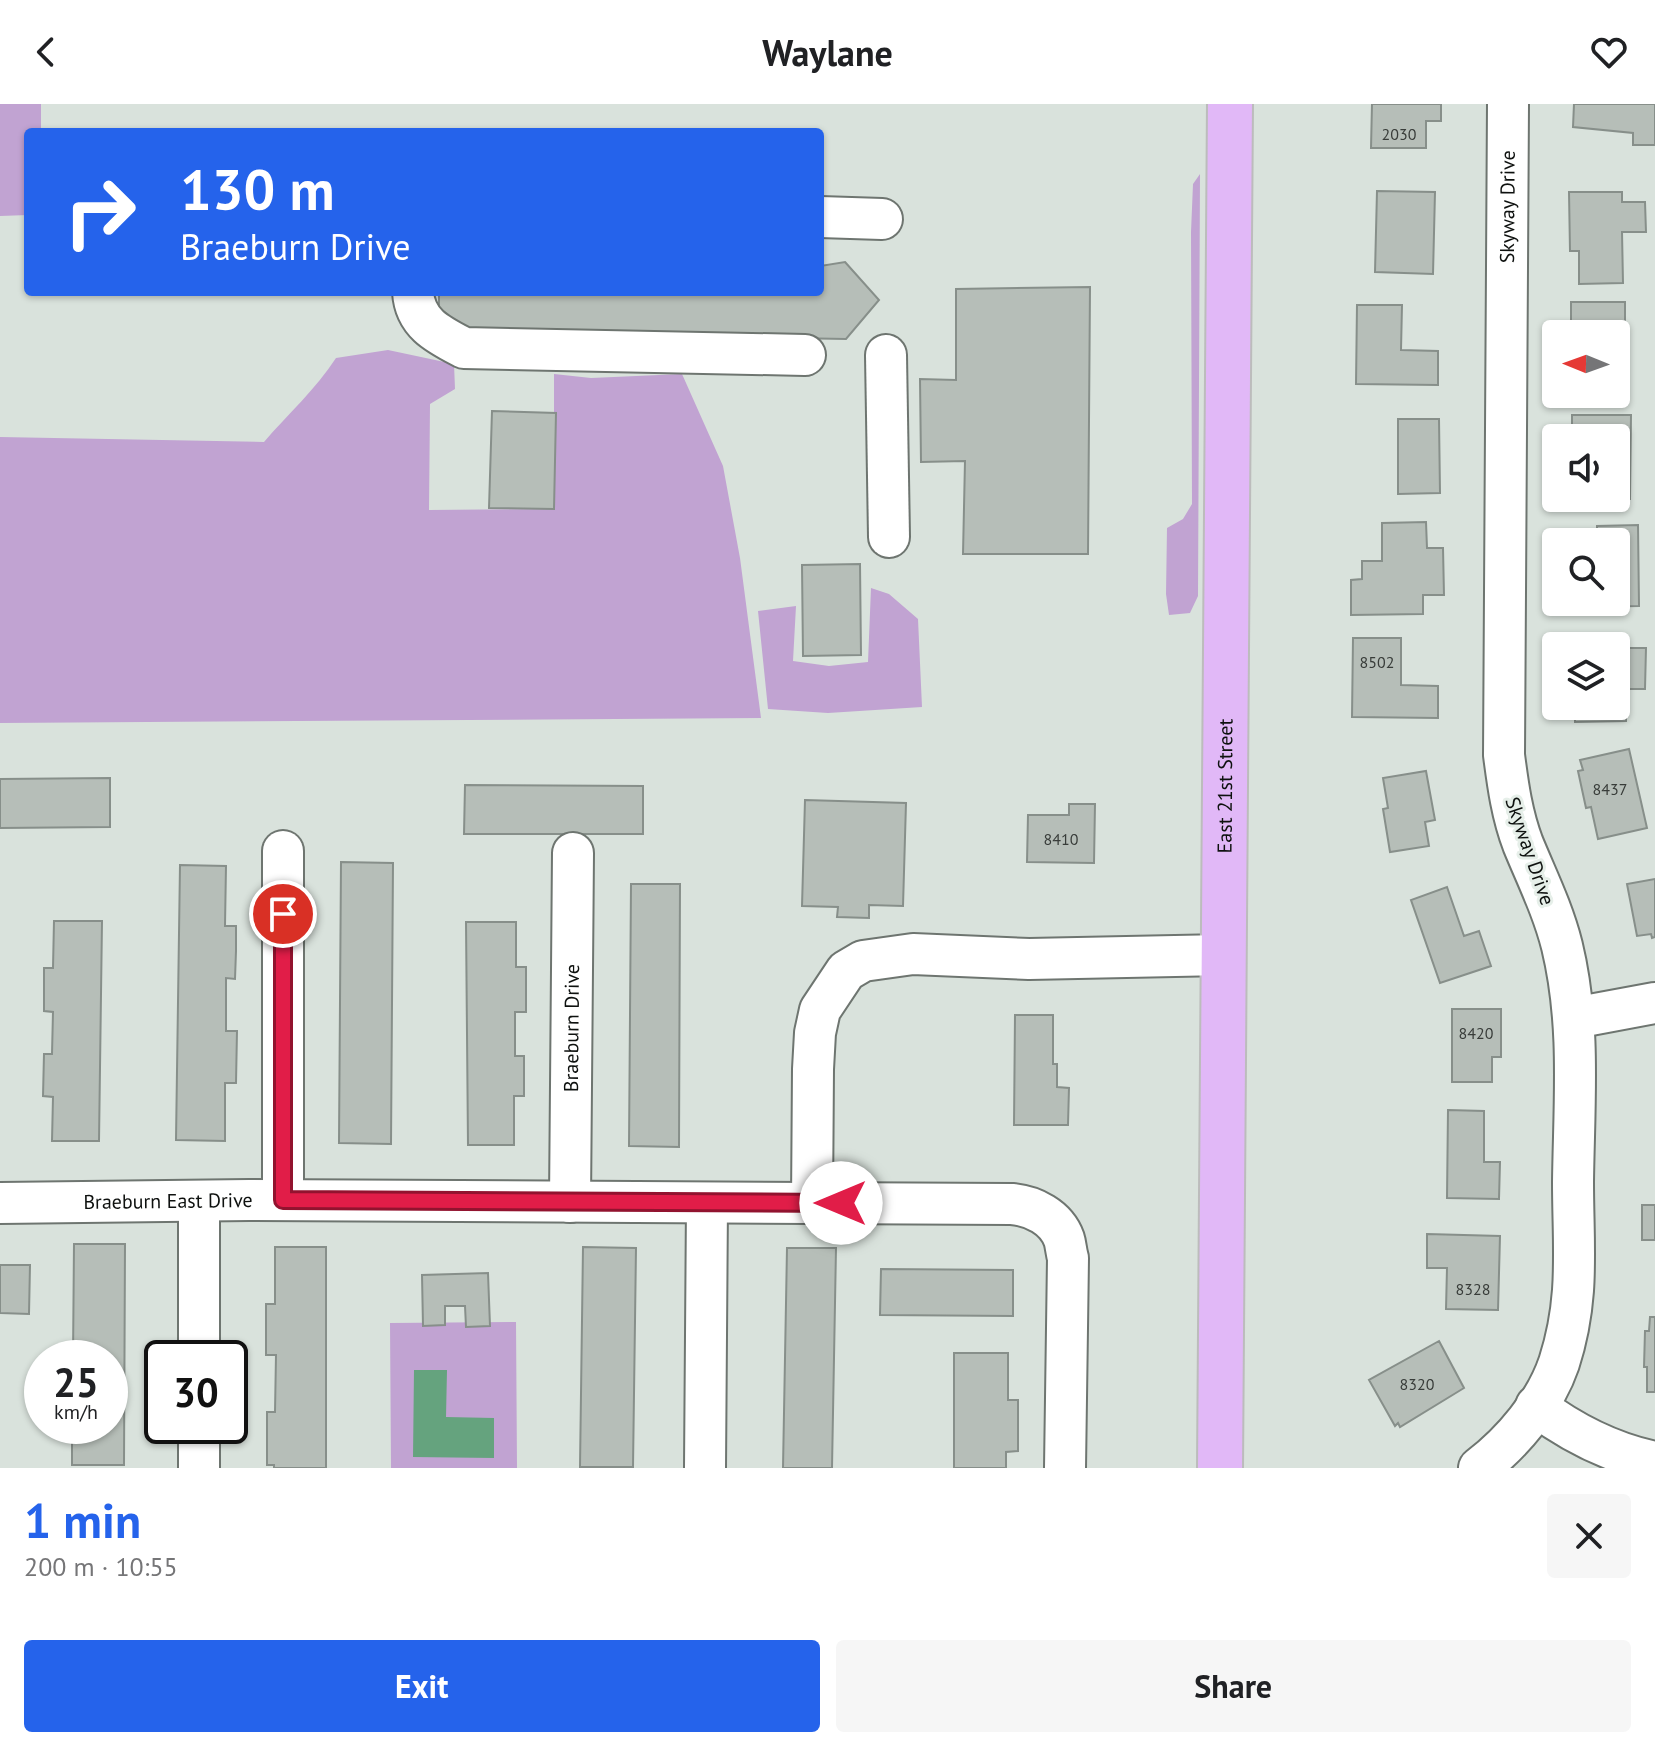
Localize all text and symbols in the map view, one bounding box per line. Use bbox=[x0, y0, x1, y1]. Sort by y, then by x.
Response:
text: Waylane bbox=[762, 29, 893, 76]
icon: back bbox=[24, 30, 68, 74]
icon: heart bbox=[1587, 30, 1631, 74]
house number: 2030 bbox=[1382, 124, 1417, 144]
street label: Skyway Drive bbox=[1494, 150, 1521, 263]
text: 130 m bbox=[180, 153, 335, 225]
icon: right bbox=[48, 160, 152, 264]
text: Braeburn Drive bbox=[180, 223, 410, 270]
north arrow bbox=[1542, 320, 1630, 408]
map controls bbox=[1542, 320, 1630, 720]
button: sound bbox=[1542, 424, 1630, 512]
button: search bbox=[1542, 528, 1630, 616]
button: layers bbox=[1542, 632, 1630, 720]
house number: 8502 bbox=[1360, 652, 1394, 672]
street label: East 21st Street bbox=[1212, 718, 1238, 853]
house number: 8437 bbox=[1593, 779, 1627, 799]
street label: Skyway Drive bbox=[1499, 793, 1561, 909]
house number: 8410 bbox=[1044, 829, 1079, 849]
pin bbox=[249, 880, 317, 948]
icon: arrive bbox=[261, 892, 305, 936]
street label: Braeburn Drive bbox=[558, 964, 585, 1092]
house number: 8420 bbox=[1459, 1023, 1494, 1043]
position arrow bbox=[799, 1161, 883, 1245]
street label: Braeburn East Drive bbox=[83, 1187, 253, 1215]
house number: 8328 bbox=[1456, 1279, 1490, 1299]
speed limit sign: 30 bbox=[144, 1340, 248, 1444]
text: 25 bbox=[53, 1356, 99, 1408]
house number: 8320 bbox=[1400, 1374, 1435, 1394]
text: km/h bbox=[54, 1399, 98, 1425]
text: 1 min bbox=[24, 1489, 141, 1551]
button: close bbox=[1547, 1494, 1631, 1578]
text: 200 m · 10:55 bbox=[24, 1550, 178, 1583]
button: Exit bbox=[24, 1640, 820, 1732]
button: Share bbox=[836, 1640, 1631, 1732]

